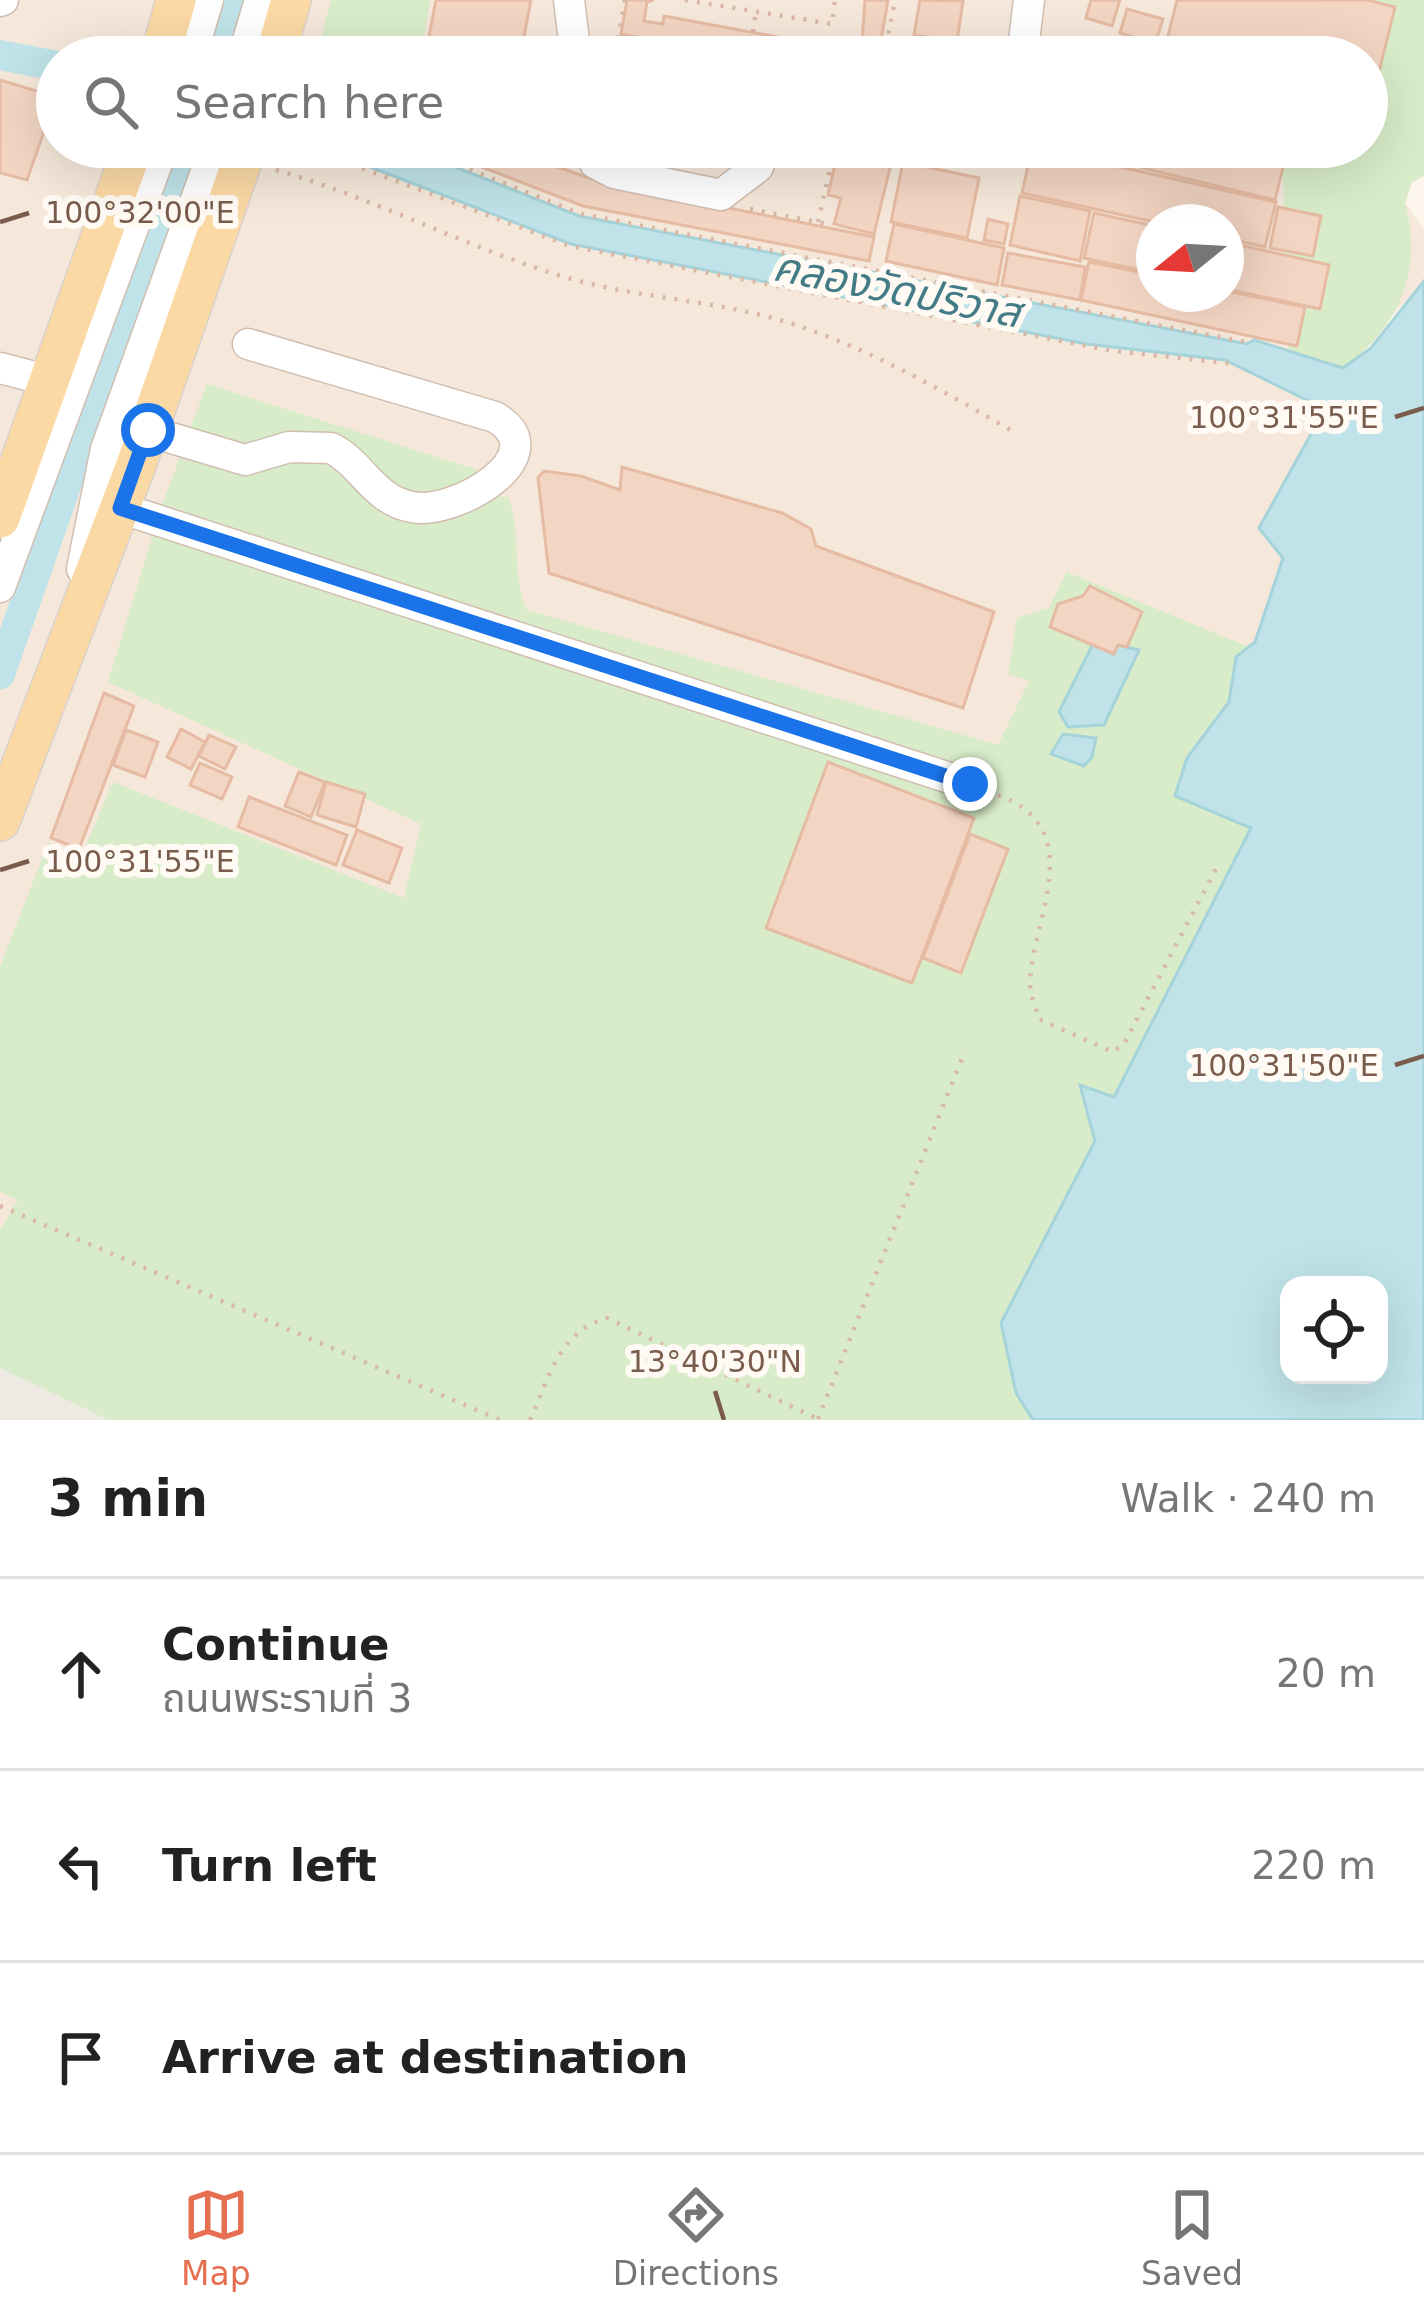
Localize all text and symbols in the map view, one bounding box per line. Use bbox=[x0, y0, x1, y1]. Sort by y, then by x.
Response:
search box bbox=[36, 36, 1388, 168]
icon: search bbox=[78, 69, 144, 135]
text: Search here bbox=[174, 76, 444, 129]
text: 100°32'00"E bbox=[45, 195, 235, 230]
north arrow bbox=[1136, 204, 1244, 312]
water label: คลองวัดปริวาส bbox=[769, 242, 1029, 338]
text: 100°31'55"E bbox=[1189, 400, 1379, 435]
route start bbox=[121, 403, 175, 457]
route end bbox=[943, 757, 997, 811]
text: 100°31'55"E bbox=[45, 844, 235, 879]
text: 100°31'50"E bbox=[1189, 1048, 1379, 1083]
map controls bbox=[1280, 1276, 1388, 1384]
button: locate bbox=[1280, 1276, 1388, 1384]
text: 13°40'30"N bbox=[628, 1344, 802, 1379]
text: 3 min bbox=[48, 1469, 208, 1528]
text: Walk · 240 m bbox=[1121, 1476, 1376, 1521]
text: Continue bbox=[162, 1618, 390, 1671]
icon: ahead bbox=[48, 1641, 114, 1707]
text: 20 m bbox=[1276, 1651, 1376, 1696]
text: ถนนพระรามที่ 3 bbox=[162, 1676, 412, 1721]
icon: left bbox=[48, 1833, 114, 1899]
text: Turn left bbox=[162, 1839, 377, 1892]
text: 220 m bbox=[1251, 1843, 1376, 1888]
icon: arrive bbox=[48, 2025, 114, 2091]
text: Arrive at destination bbox=[162, 2031, 688, 2084]
tab: Map bbox=[181, 2182, 251, 2293]
tab: Directions bbox=[613, 2182, 779, 2293]
tab: Saved bbox=[1141, 2182, 1243, 2293]

